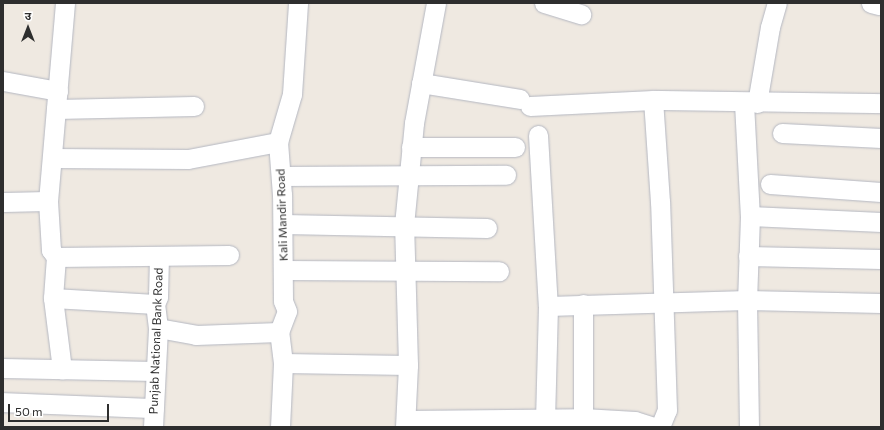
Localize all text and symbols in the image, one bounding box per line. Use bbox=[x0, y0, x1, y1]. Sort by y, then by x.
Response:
north arrow bbox=[8, 8, 48, 48]
text: उ bbox=[25, 9, 31, 22]
street label: Kali Mandir Road bbox=[273, 169, 291, 261]
street label: Punjab National Bank Road bbox=[146, 268, 166, 414]
scale bar bbox=[10, 396, 111, 422]
text: 50 m bbox=[15, 404, 43, 418]

